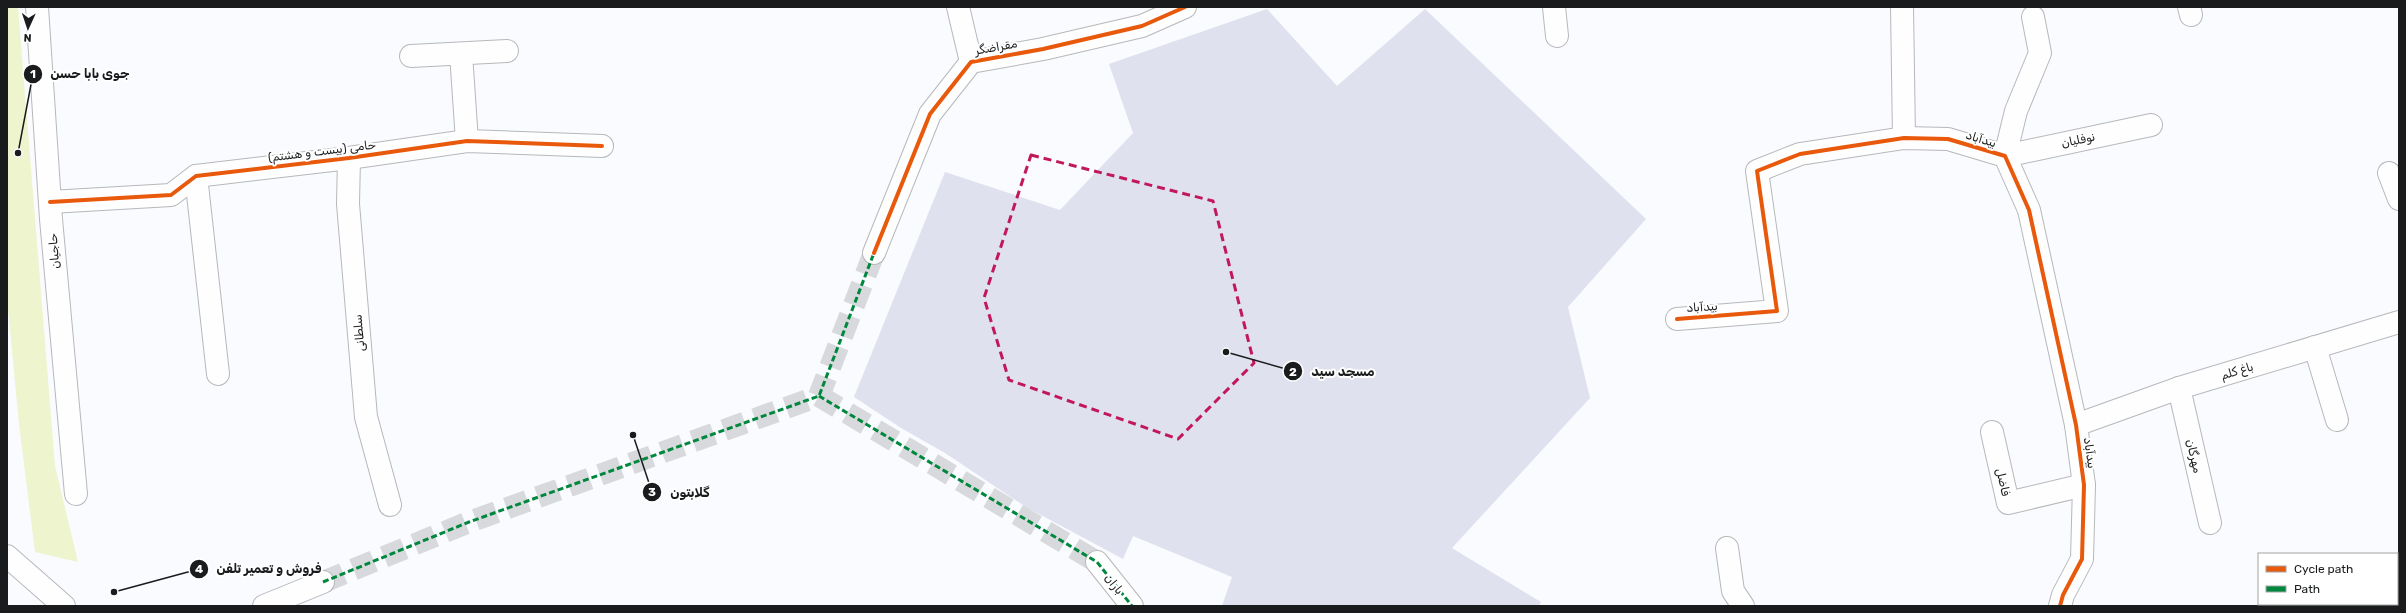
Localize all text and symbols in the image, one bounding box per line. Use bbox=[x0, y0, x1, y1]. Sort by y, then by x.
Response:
north arrow bbox=[8, 8, 48, 48]
text: N bbox=[23, 31, 32, 44]
street label: مقراضگر bbox=[973, 36, 1019, 59]
callout: جوی بابا حسن bbox=[23, 61, 137, 86]
text: جوی بابا حسن bbox=[51, 66, 129, 82]
text: 1 bbox=[30, 67, 36, 81]
street label: بیدآباد bbox=[1964, 128, 1998, 150]
street label: نوفلیان bbox=[2060, 130, 2096, 151]
street label: حامی (بیست و هشتم) bbox=[267, 137, 377, 166]
street label: حاجیان bbox=[45, 233, 63, 269]
street label: بیدآباد bbox=[1686, 299, 1718, 315]
street label: سلطانی bbox=[350, 314, 369, 352]
callout: مسجد سید bbox=[1283, 359, 1383, 384]
street label: باغ کلم bbox=[2219, 359, 2256, 384]
text: مسجد سید bbox=[1311, 364, 1375, 379]
text: 2 bbox=[1289, 365, 1297, 379]
street label: بیدآباد bbox=[2081, 437, 2099, 469]
street label: مهرگان bbox=[2182, 438, 2205, 475]
street label: فاضل bbox=[1993, 467, 2013, 498]
callout: گلابتون bbox=[642, 480, 717, 505]
text: 3 bbox=[648, 485, 656, 499]
text: گلابتون bbox=[670, 485, 710, 501]
legend bbox=[2258, 553, 2398, 605]
callout: فروش و تعمیر تلفن bbox=[189, 556, 329, 581]
text: فروش و تعمیر تلفن bbox=[217, 561, 322, 576]
text: 4 bbox=[195, 562, 203, 576]
text: Cycle path bbox=[2294, 562, 2353, 576]
street label: باران bbox=[1101, 571, 1126, 598]
text: Path bbox=[2294, 582, 2320, 596]

